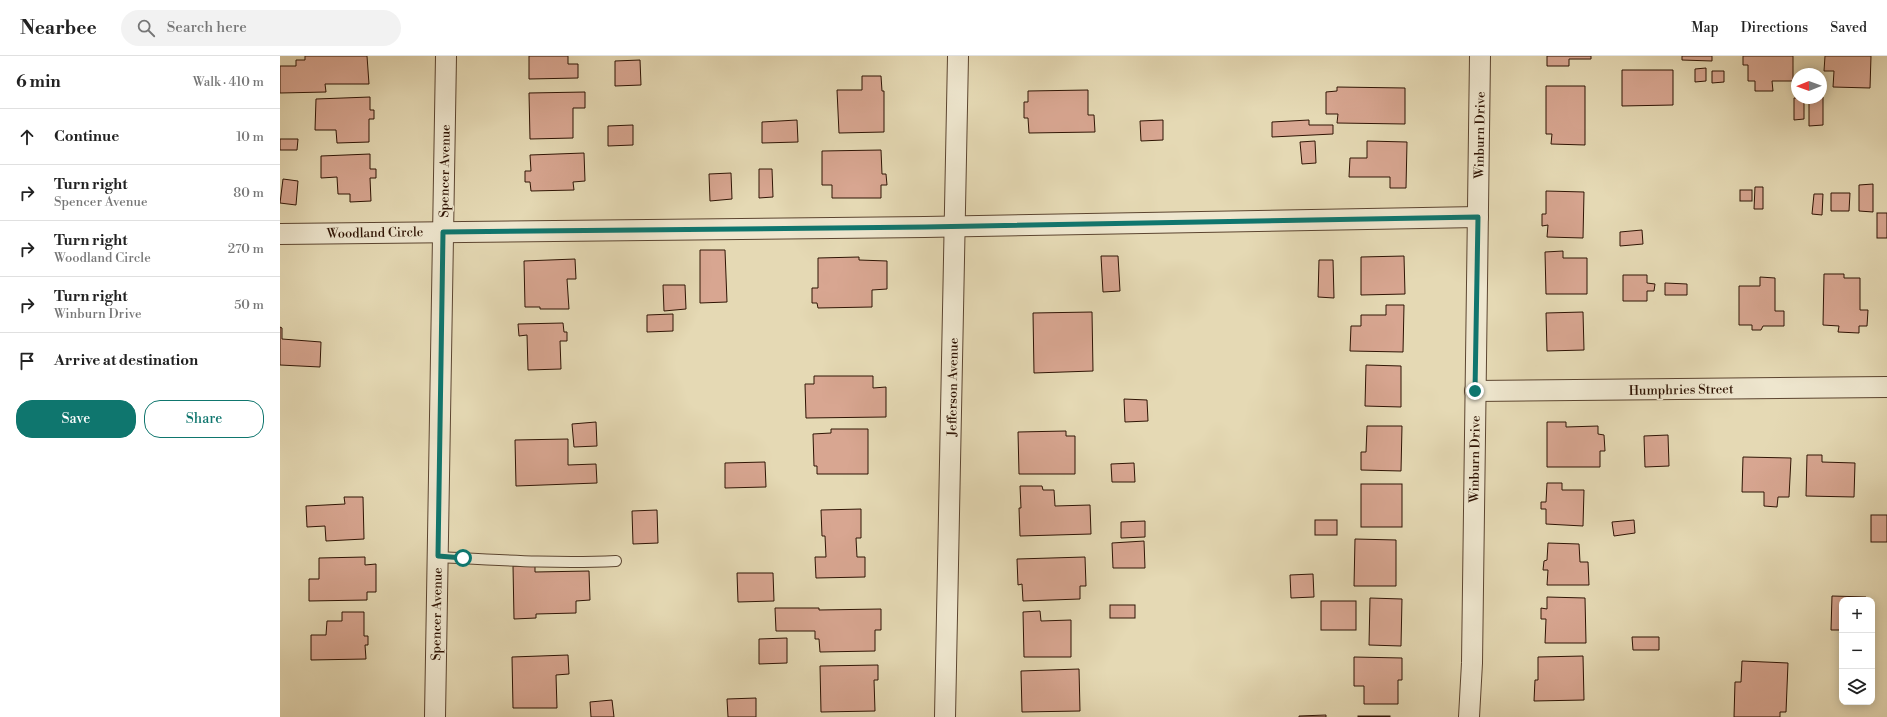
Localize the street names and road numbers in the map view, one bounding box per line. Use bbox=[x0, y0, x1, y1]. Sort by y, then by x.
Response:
street label: Winburn Drive bbox=[1471, 91, 1489, 180]
street label: Spencer Avenue bbox=[436, 124, 454, 218]
street label: Woodland Circle bbox=[326, 224, 424, 242]
street label: Jefferson Avenue bbox=[944, 337, 962, 438]
street label: Humphries Street bbox=[1628, 381, 1734, 399]
street label: Winburn Drive bbox=[1466, 415, 1484, 504]
street label: Spencer Avenue bbox=[428, 567, 446, 661]

